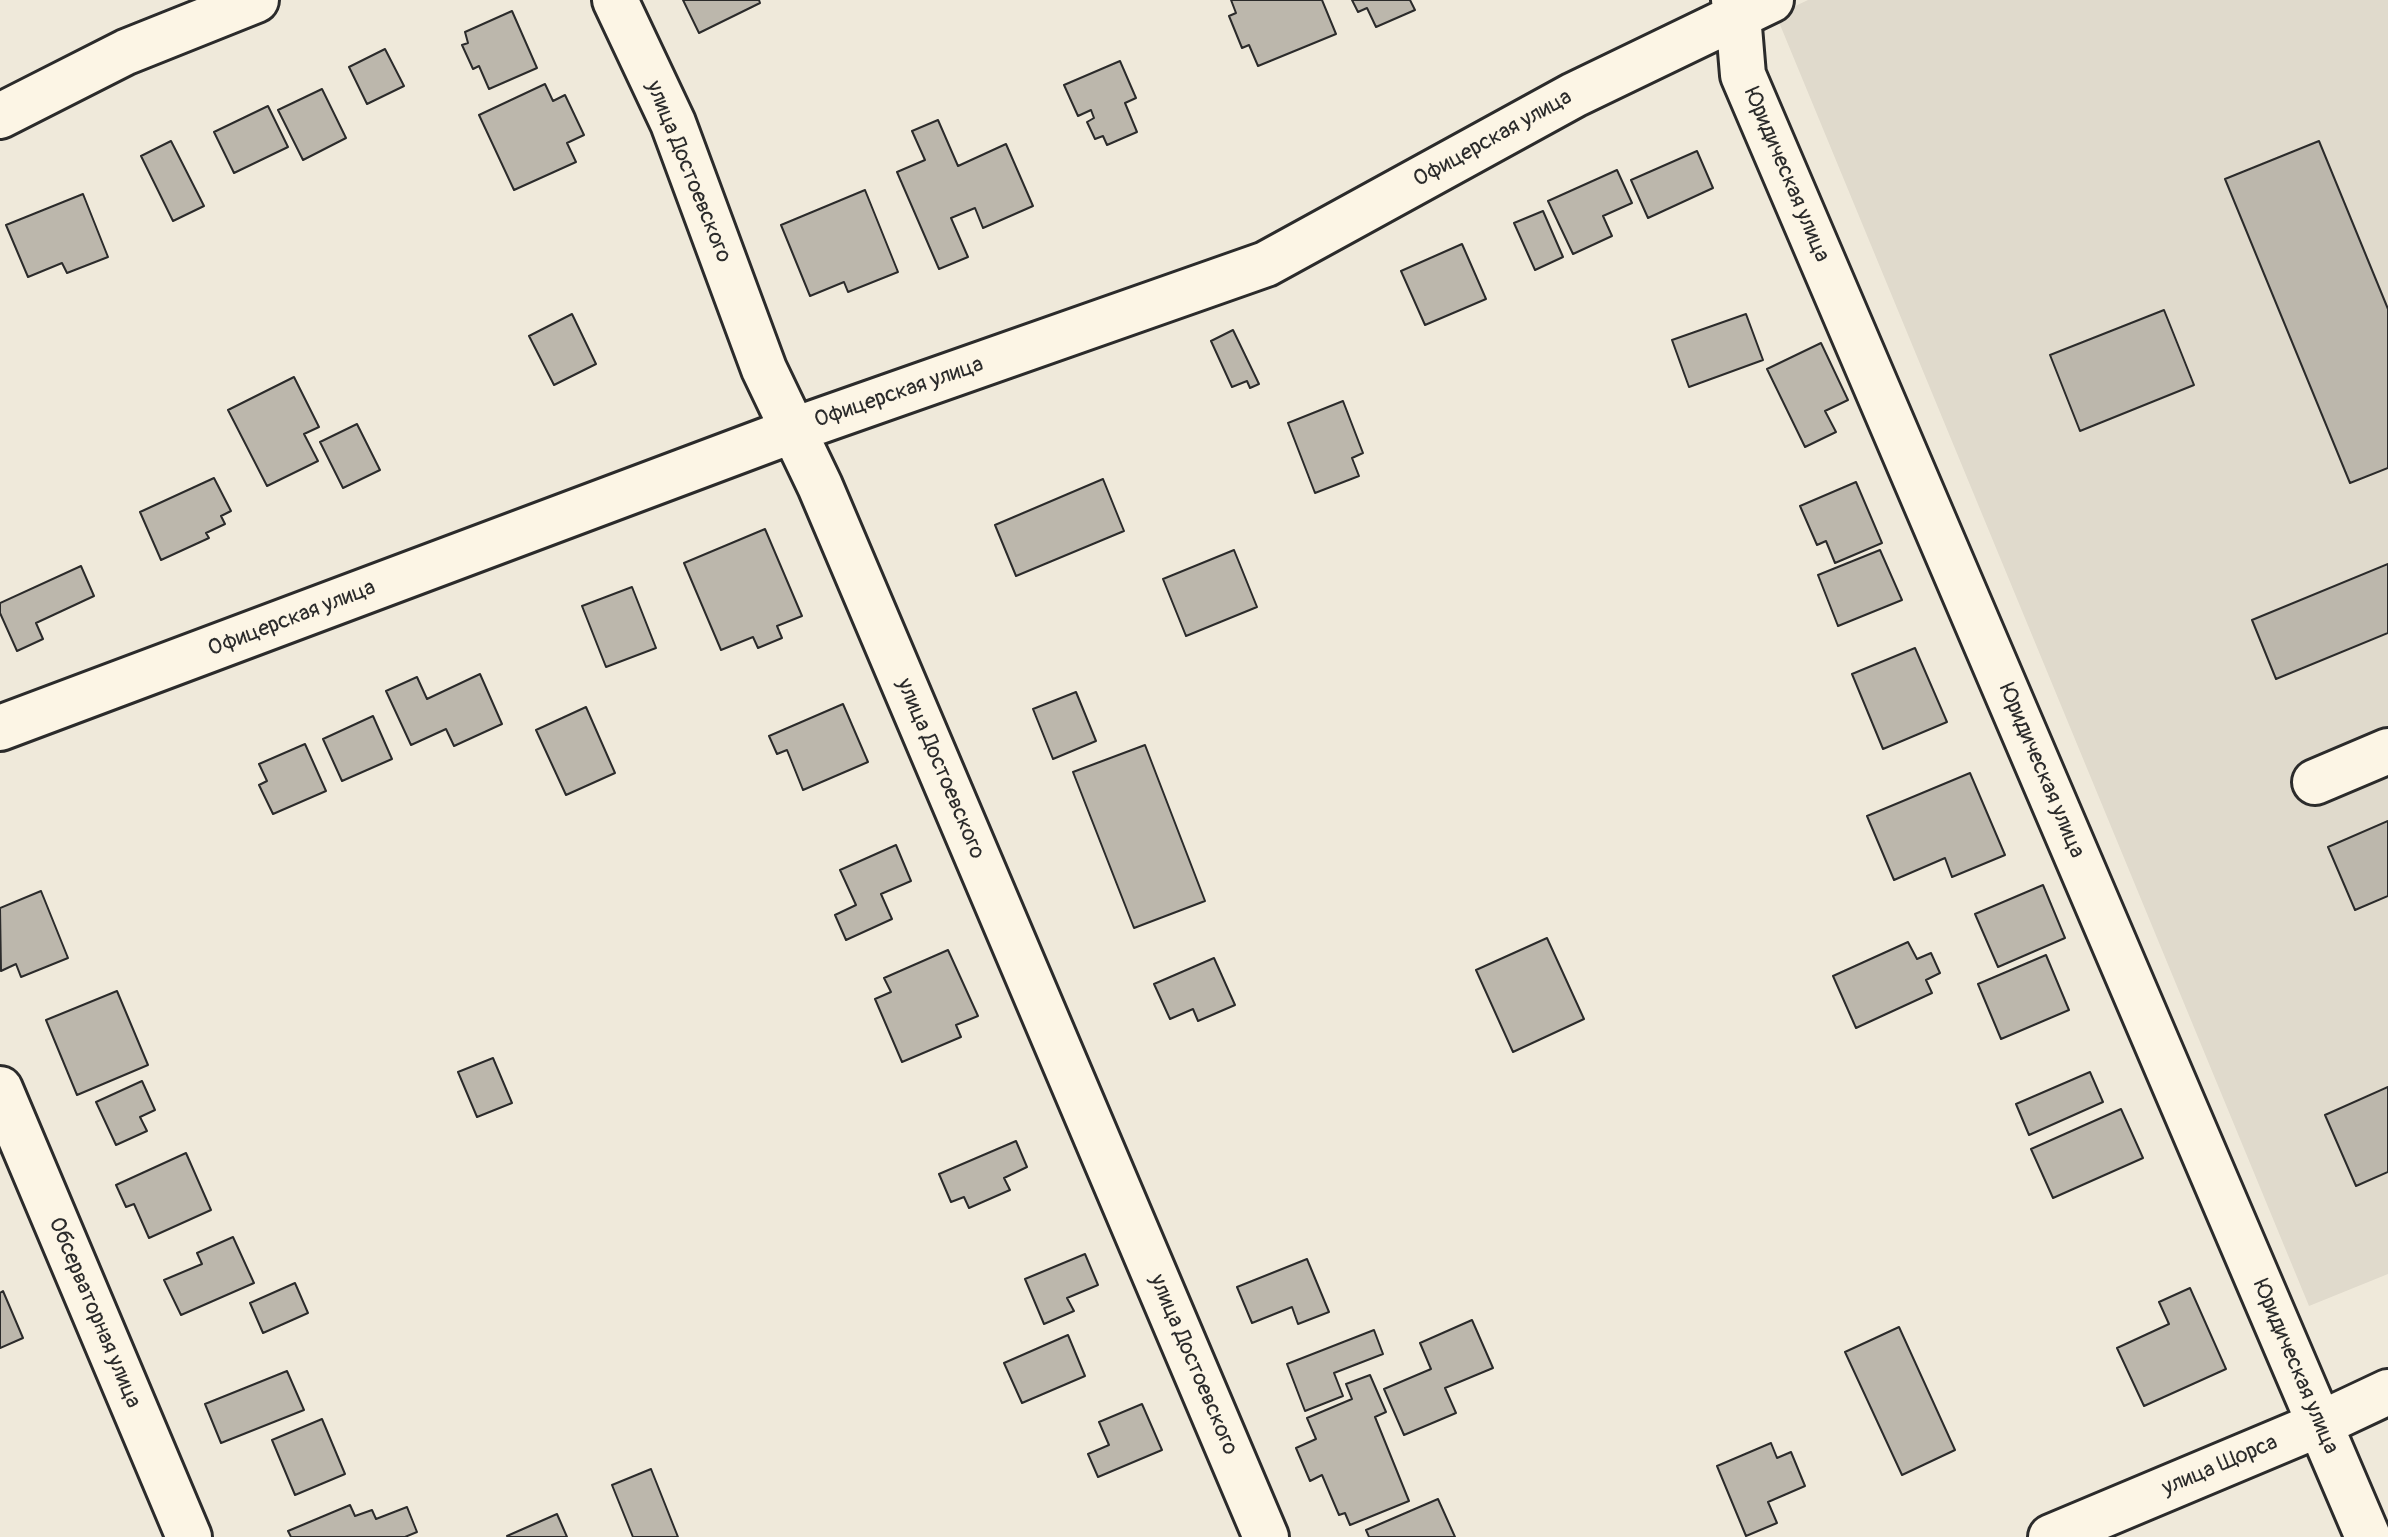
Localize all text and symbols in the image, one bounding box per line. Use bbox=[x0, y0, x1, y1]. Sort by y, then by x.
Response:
street label: улица Достоевского bbox=[640, 77, 736, 267]
street label: Юридическая улица bbox=[1737, 84, 1835, 266]
street label: Офицерская улица bbox=[1409, 85, 1577, 193]
street label: Офицерская улица bbox=[811, 352, 987, 434]
street label: Офицерская улица bbox=[205, 575, 379, 663]
street label: улица Достоевского bbox=[890, 675, 990, 863]
street label: Юридическая улица bbox=[1992, 680, 2090, 862]
street label: Обсерваторная улица bbox=[42, 1214, 146, 1412]
street label: улица Достоевского bbox=[1143, 1271, 1243, 1459]
street label: Юридическая улица bbox=[2246, 1276, 2344, 1458]
street label: улица Щорса bbox=[2158, 1430, 2282, 1502]

